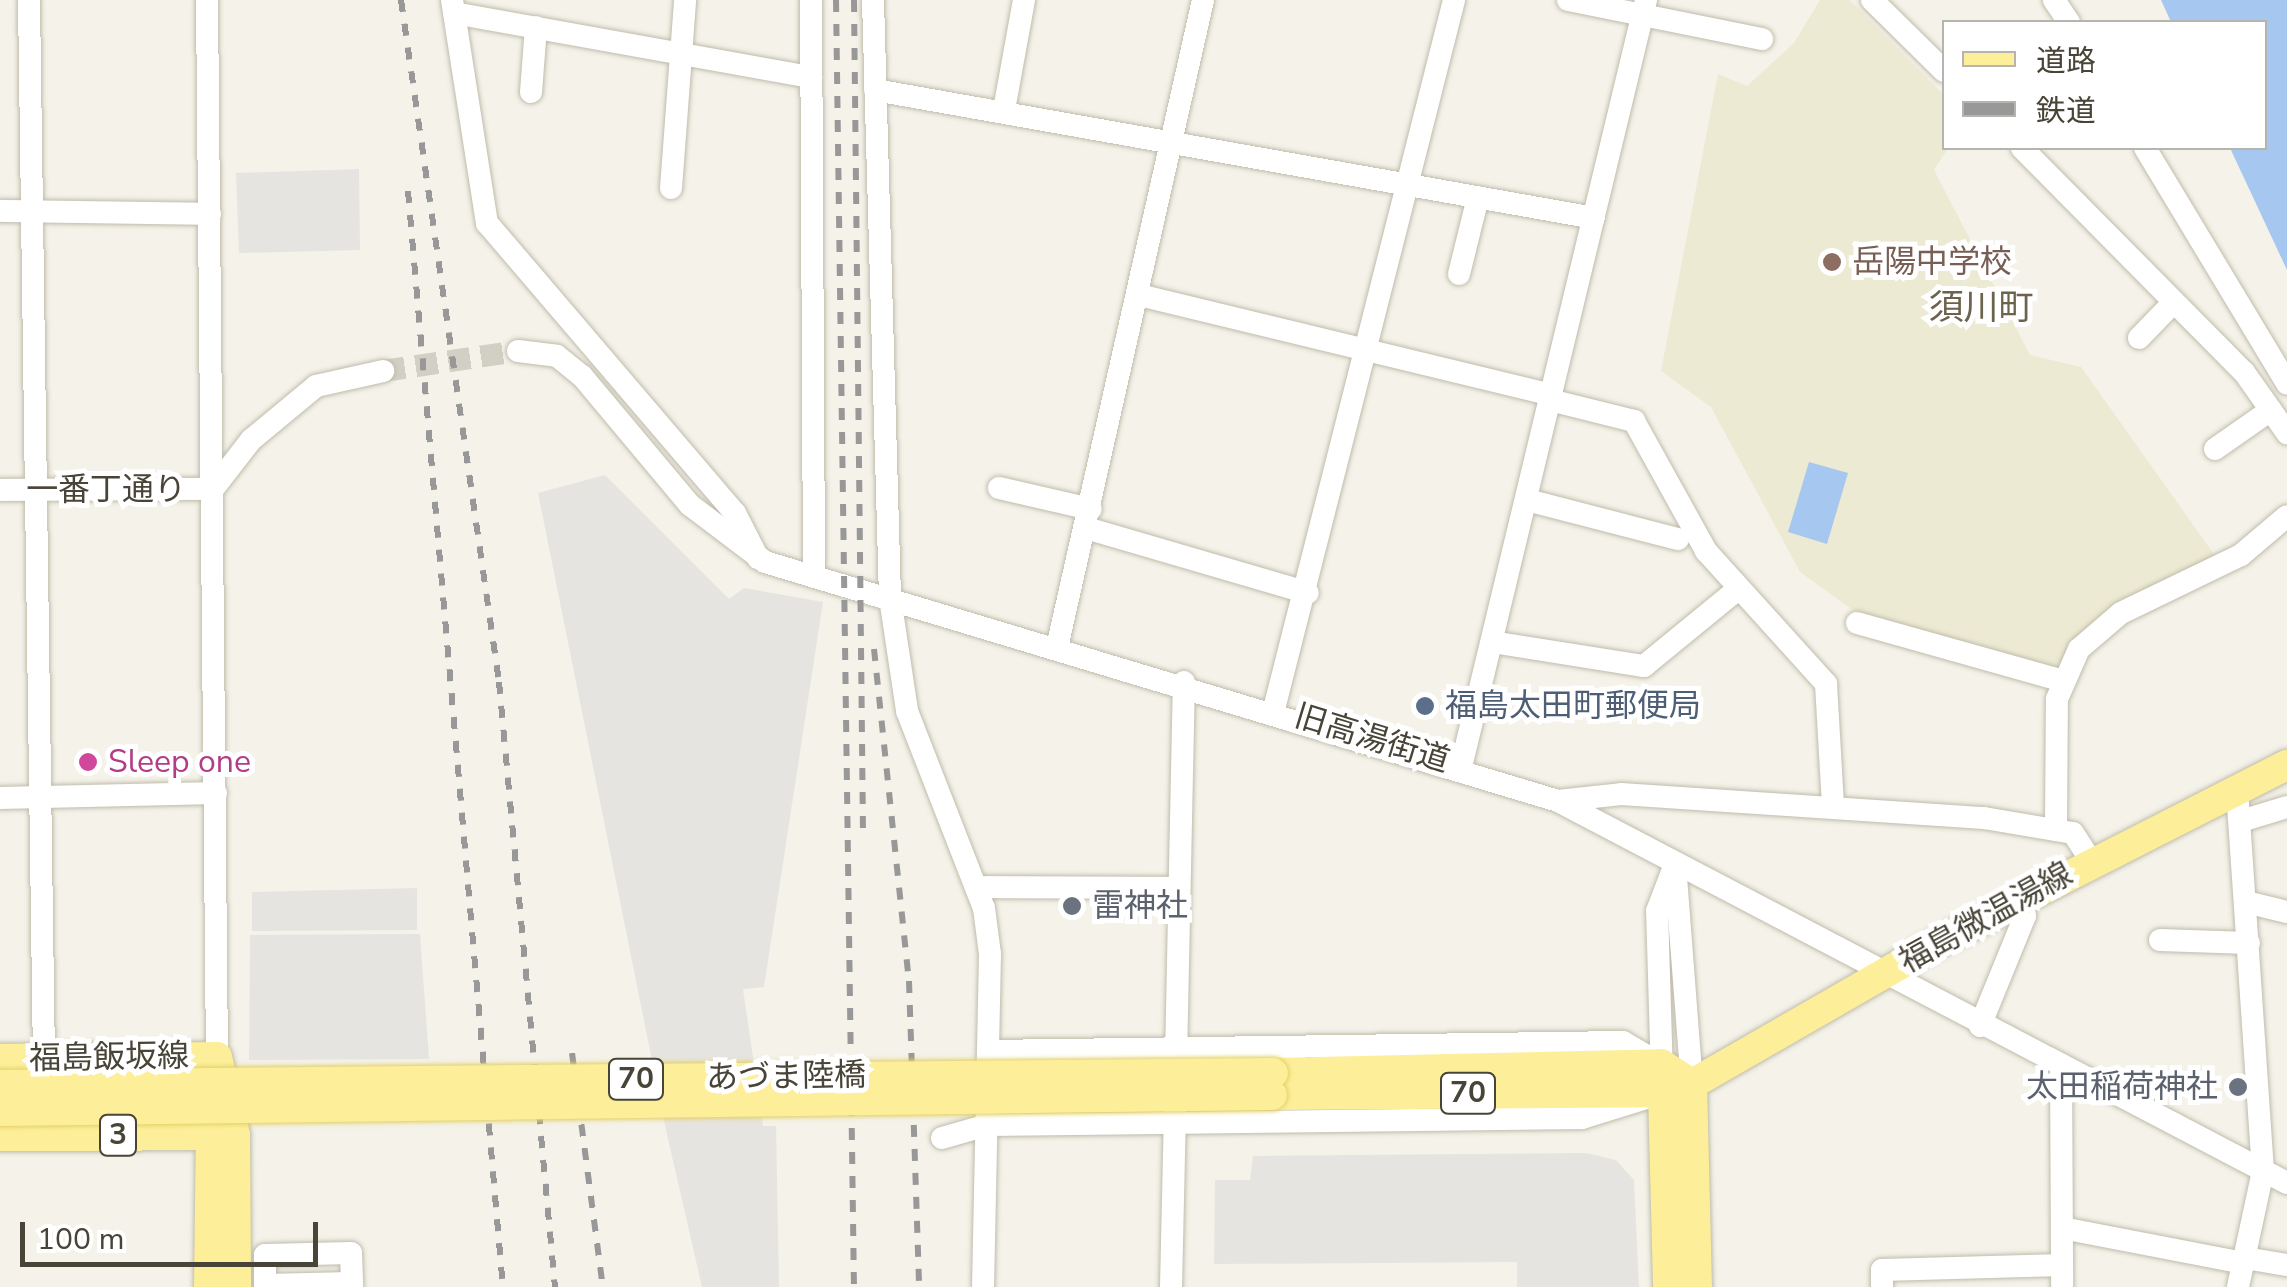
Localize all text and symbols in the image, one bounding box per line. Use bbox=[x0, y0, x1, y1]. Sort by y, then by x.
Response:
legend bbox=[1942, 20, 2267, 150]
text: 道路 bbox=[2036, 41, 2096, 82]
text: 鉄道 bbox=[2036, 91, 2096, 132]
place label: 岳陽中学校 bbox=[1852, 243, 2012, 281]
marker: 岳陽中学校 bbox=[1821, 251, 1843, 273]
district label: 須川町 bbox=[1929, 287, 2033, 329]
street label: 一番丁通り bbox=[26, 471, 186, 509]
place label: 福島太田町郵便局 bbox=[1445, 687, 1701, 725]
marker: 福島太田町郵便局 bbox=[1414, 695, 1436, 717]
street label: 旧高湯街道 bbox=[1290, 697, 1454, 781]
place label: Sleep one bbox=[108, 743, 251, 781]
marker: Sleep one bbox=[77, 751, 99, 773]
street label: 福島微温湯線 bbox=[1893, 855, 2079, 981]
place label: 雷神社 bbox=[1092, 887, 1188, 925]
marker: 雷神社 bbox=[1061, 895, 1083, 917]
street label: 福島飯坂線 bbox=[29, 1037, 189, 1079]
road number: 70 bbox=[606, 1054, 666, 1104]
street label: あづま陸橋 bbox=[706, 1056, 866, 1098]
road number: 70 bbox=[1438, 1068, 1498, 1118]
place label: 太田稲荷神社 bbox=[2026, 1068, 2218, 1106]
marker: 太田稲荷神社 bbox=[2227, 1076, 2249, 1098]
road number: 3 bbox=[98, 1110, 138, 1160]
scale bar bbox=[25, 1202, 322, 1264]
text: 100 m bbox=[37, 1219, 124, 1260]

